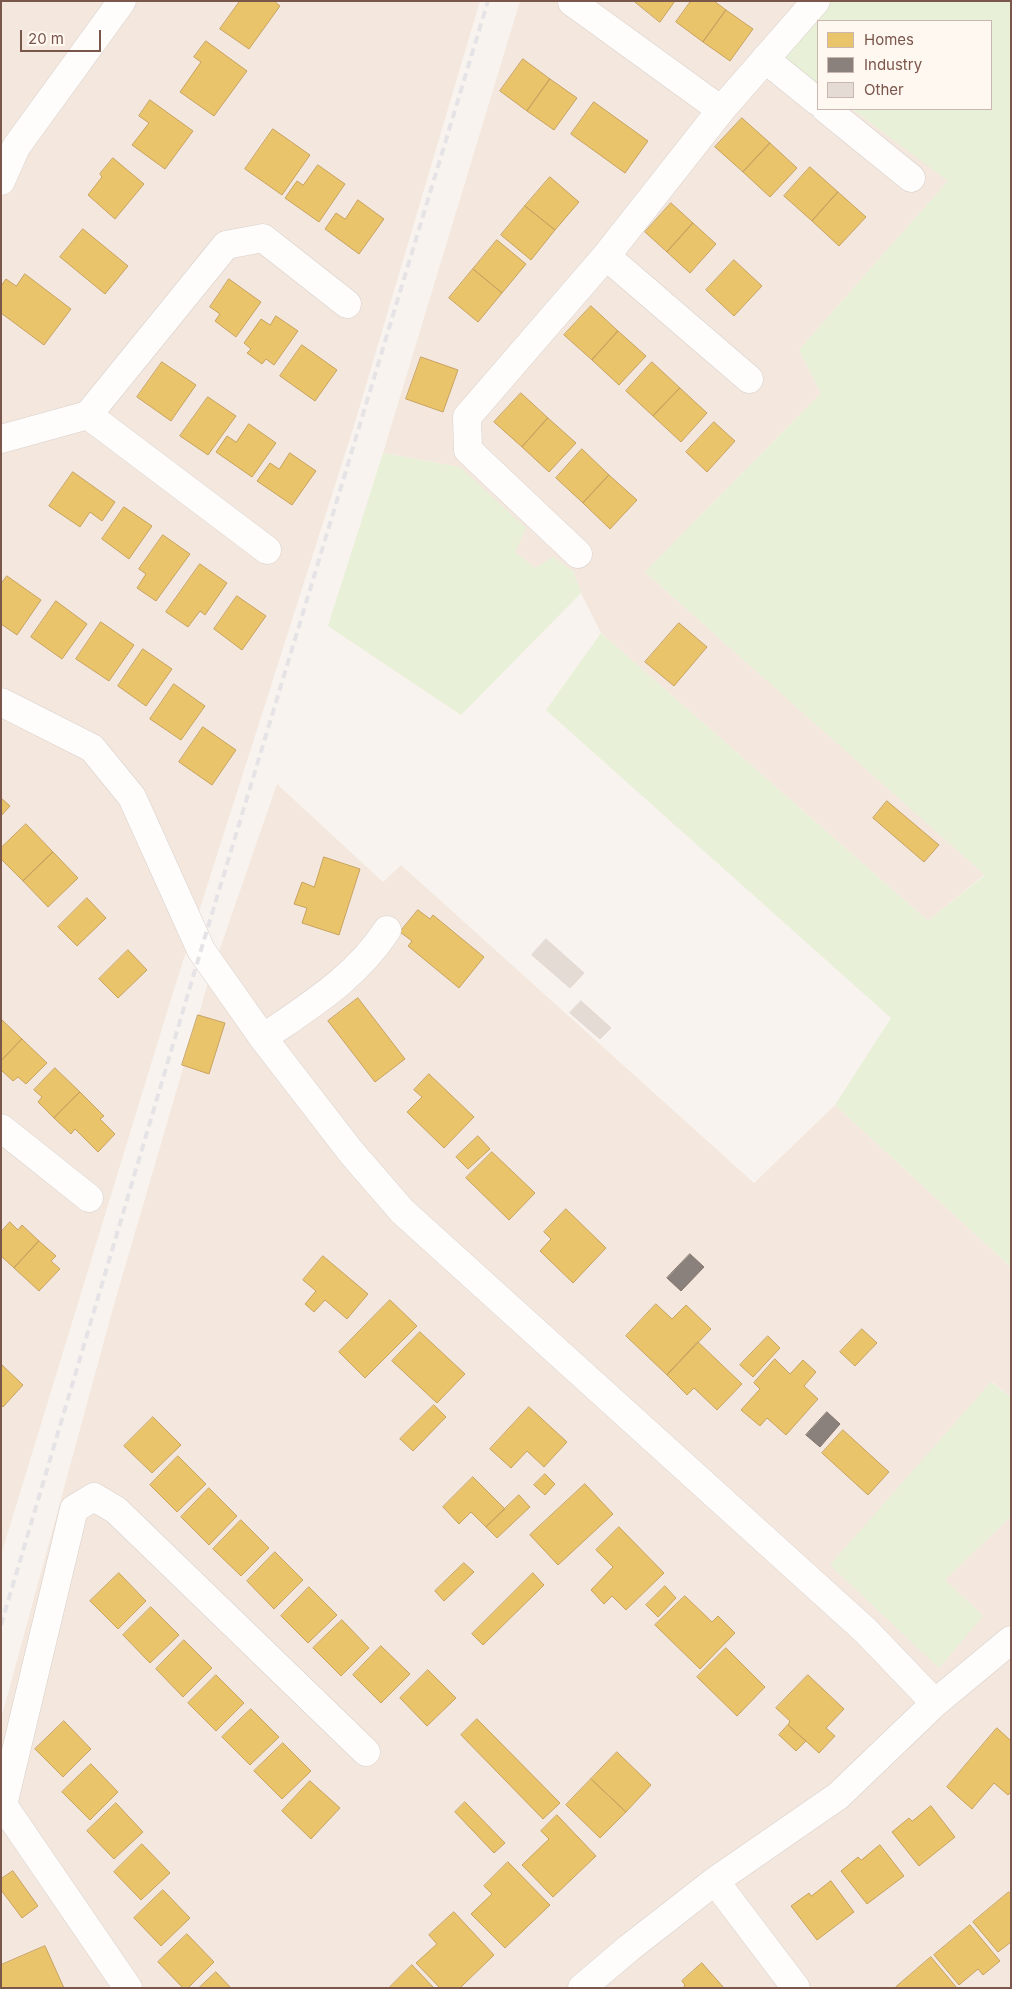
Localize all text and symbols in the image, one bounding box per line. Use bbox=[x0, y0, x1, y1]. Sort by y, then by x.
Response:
scale bar bbox=[22, 20, 104, 52]
legend bbox=[817, 20, 992, 110]
text: 20 m bbox=[28, 29, 64, 48]
text: Homes bbox=[864, 30, 914, 49]
text: Industry bbox=[864, 55, 922, 74]
text: Other bbox=[864, 80, 904, 99]

